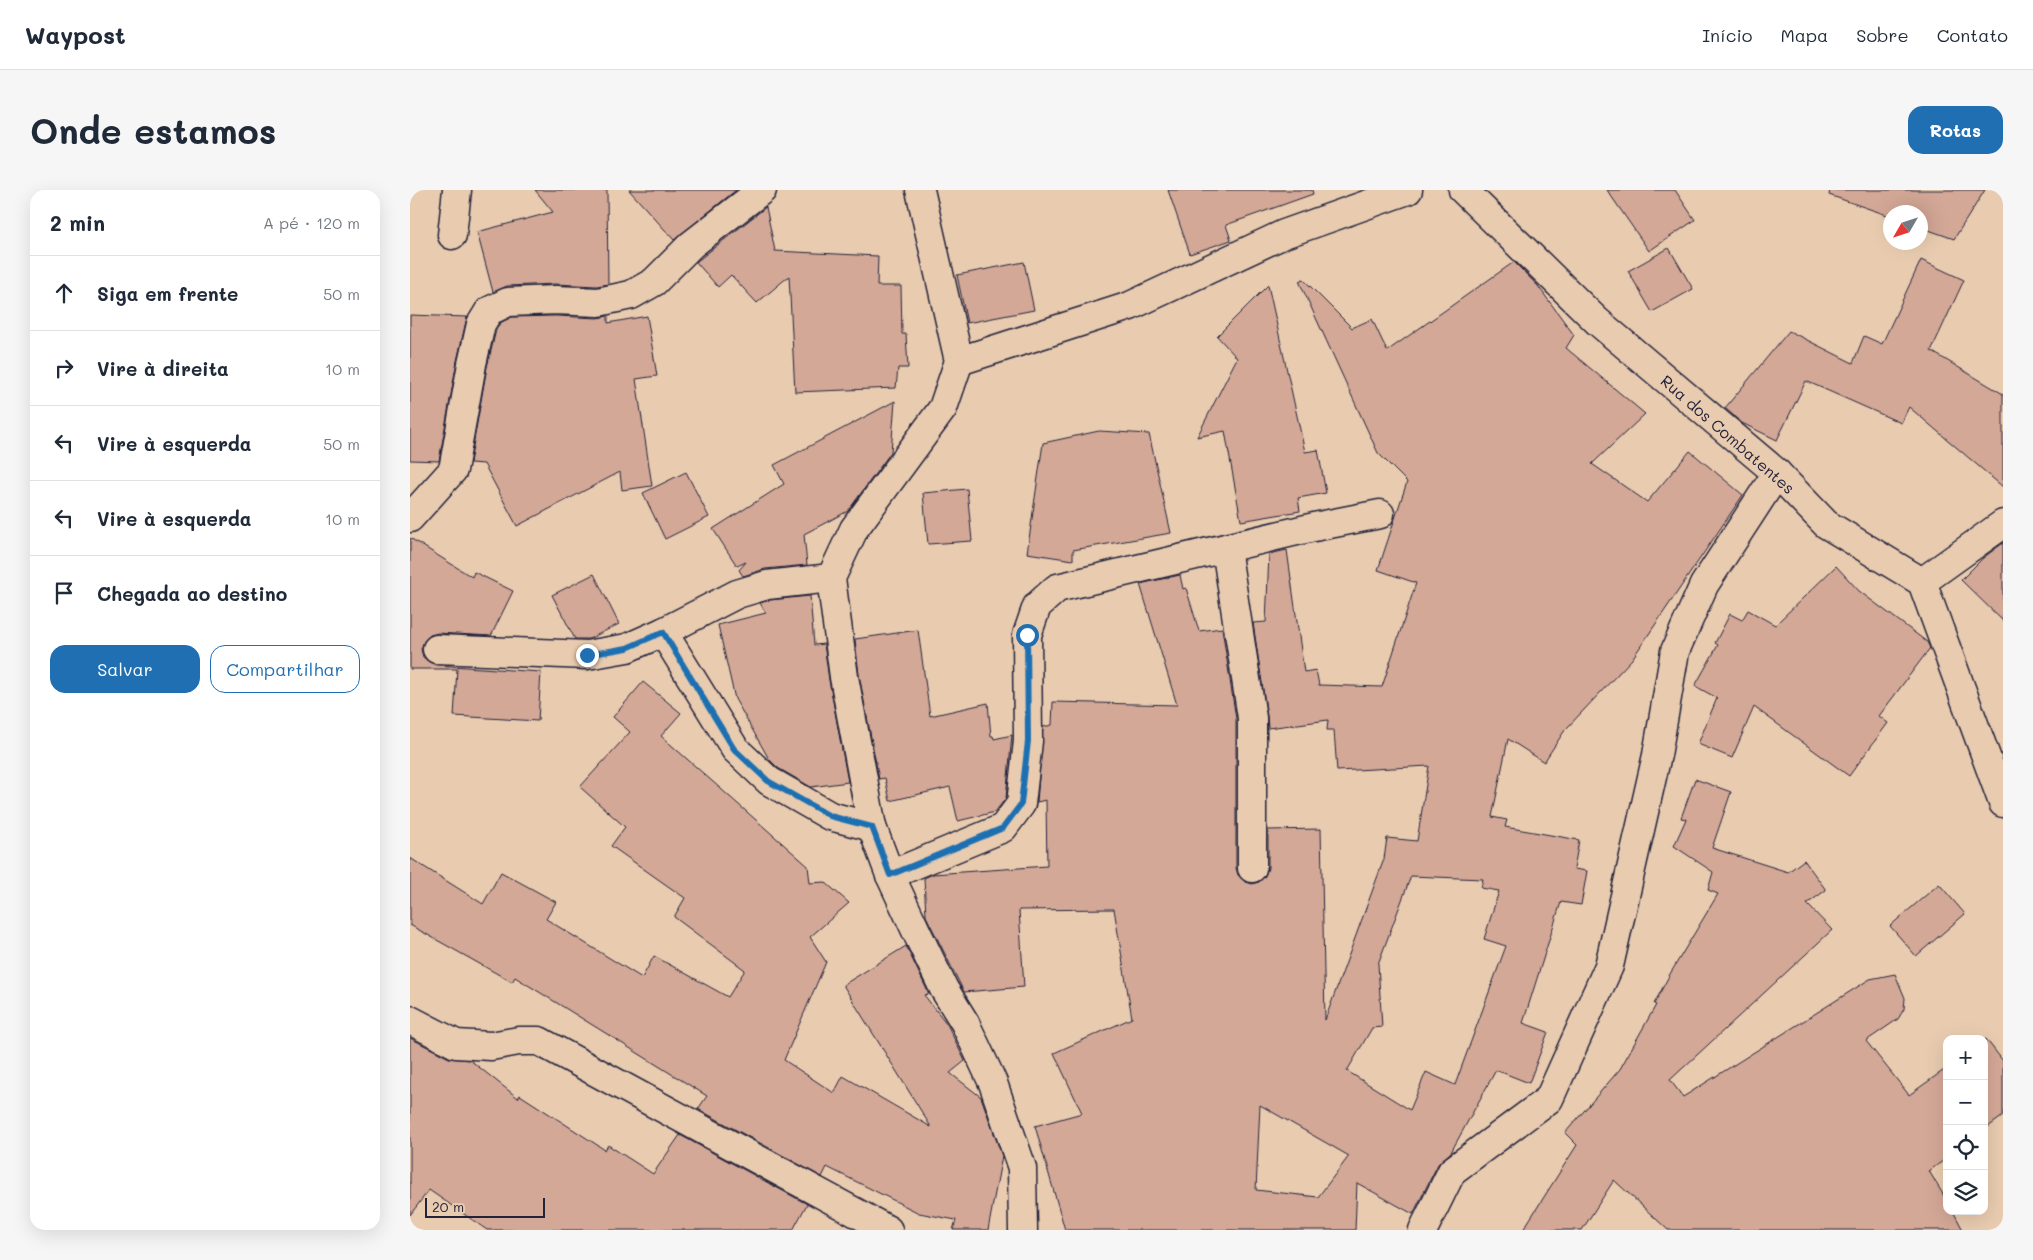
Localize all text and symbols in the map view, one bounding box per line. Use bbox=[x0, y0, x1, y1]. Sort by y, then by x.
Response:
text: Waypost bbox=[25, 19, 126, 50]
text: Início bbox=[1702, 23, 1752, 47]
text: Mapa bbox=[1780, 23, 1828, 47]
text: Sobre bbox=[1856, 23, 1909, 47]
text: Contato bbox=[1937, 23, 2008, 47]
button: Rotas bbox=[1908, 106, 2003, 154]
text: Onde estamos bbox=[30, 107, 276, 153]
north arrow bbox=[1883, 205, 1928, 250]
text: 2 min bbox=[50, 209, 105, 236]
text: A pé · 120 m bbox=[263, 212, 360, 233]
icon: ahead bbox=[50, 279, 78, 307]
text: Siga em frente bbox=[97, 281, 238, 306]
text: 50 m bbox=[323, 283, 360, 304]
icon: right bbox=[50, 354, 78, 382]
text: Vire à direita bbox=[97, 356, 229, 381]
text: 10 m bbox=[325, 358, 360, 379]
street label: Rua dos Combatentes bbox=[1657, 370, 1799, 498]
icon: left bbox=[50, 429, 78, 457]
text: Vire à esquerda bbox=[97, 431, 252, 456]
text: 50 m bbox=[323, 433, 360, 454]
icon: left bbox=[50, 504, 78, 532]
text: Vire à esquerda bbox=[97, 506, 252, 531]
text: 10 m bbox=[325, 508, 360, 529]
icon: arrive bbox=[50, 579, 78, 607]
text: Chegada ao destino bbox=[97, 581, 287, 606]
route start bbox=[1016, 624, 1039, 647]
route end bbox=[576, 644, 599, 667]
button: Salvar bbox=[50, 645, 200, 693]
button: Compartilhar bbox=[210, 645, 360, 693]
map controls bbox=[1943, 1035, 1988, 1215]
button: + bbox=[1943, 1035, 1988, 1080]
button: − bbox=[1943, 1080, 1988, 1125]
button: locate bbox=[1943, 1125, 1988, 1170]
button: layers bbox=[1943, 1170, 1988, 1215]
scale bar bbox=[425, 1195, 545, 1218]
text: 20 m bbox=[432, 1197, 464, 1216]

